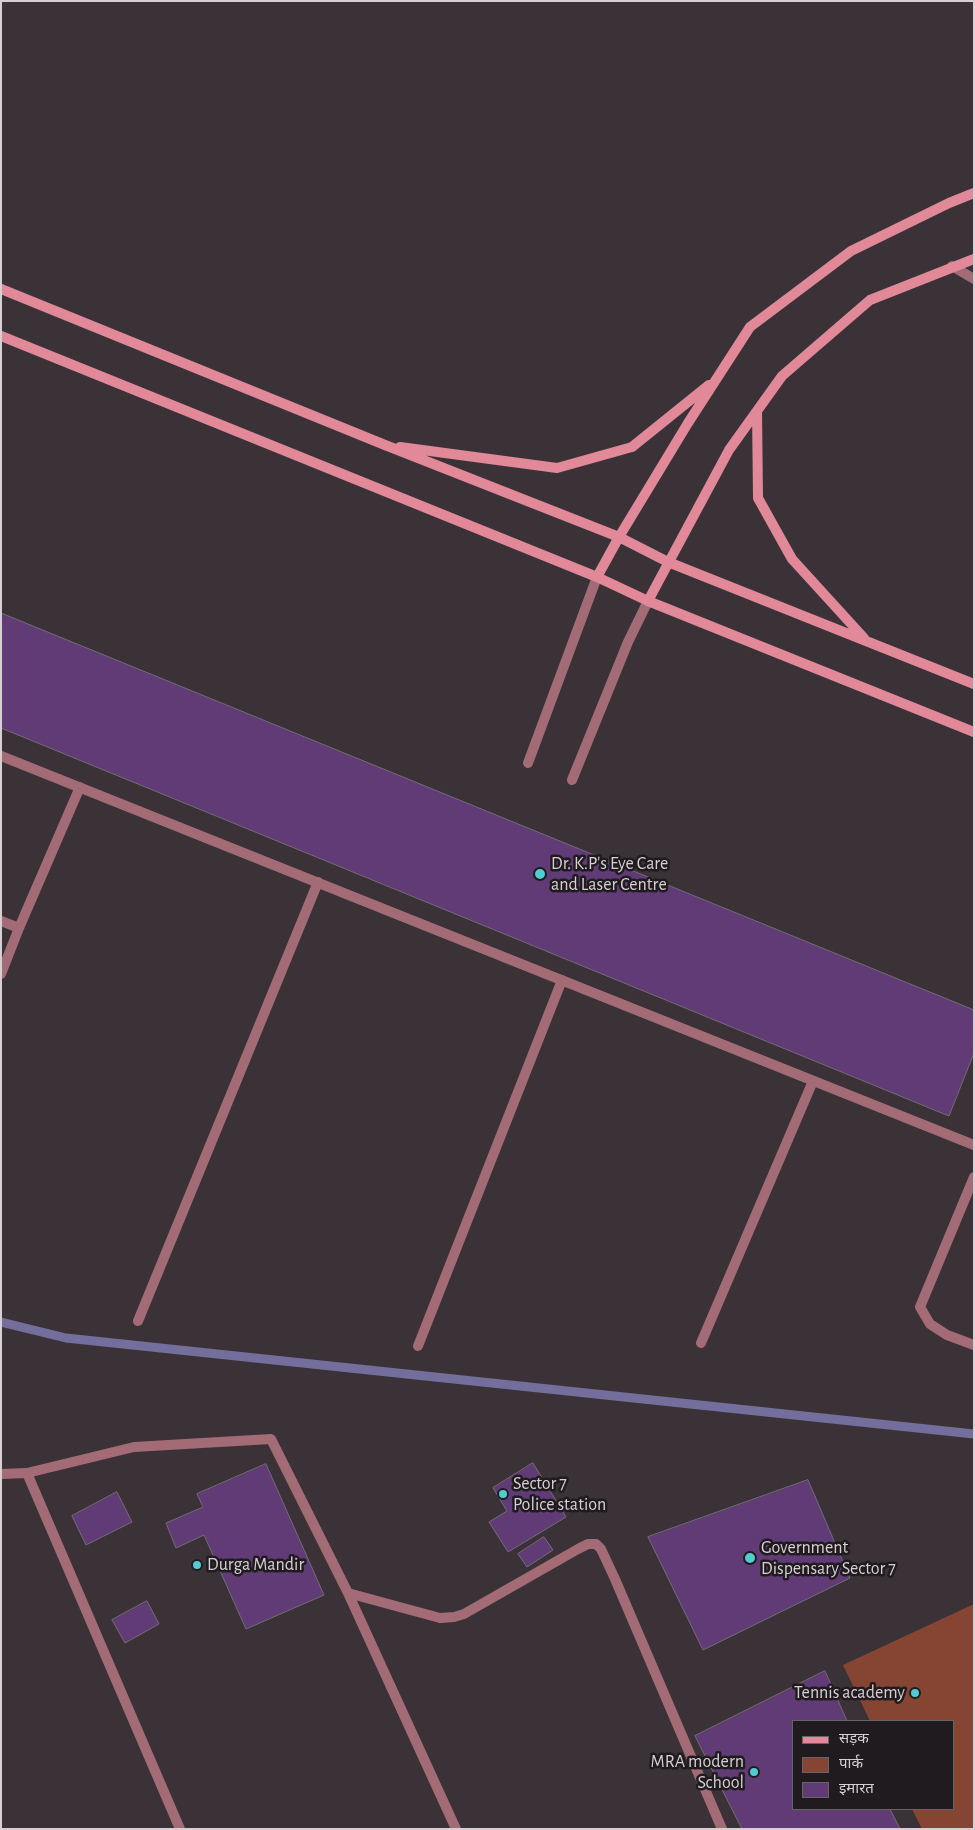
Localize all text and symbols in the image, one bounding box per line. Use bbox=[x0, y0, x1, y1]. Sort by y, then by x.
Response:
place label: Dr. K.P's Eye Care and Laser Centre bbox=[551, 853, 668, 896]
marker: Dr. K.P's Eye Care and Laser Centre bbox=[533, 867, 547, 881]
place label: Sector 7 Police station bbox=[513, 1473, 606, 1516]
marker: Sector 7 Police station bbox=[497, 1488, 509, 1500]
place label: Government Dispensary Sector 7 bbox=[761, 1537, 896, 1580]
marker: Government Dispensary Sector 7 bbox=[743, 1551, 757, 1565]
place label: Durga Mandir bbox=[207, 1554, 304, 1576]
marker: Durga Mandir bbox=[191, 1559, 203, 1571]
place label: Tennis academy bbox=[794, 1682, 905, 1704]
marker: Tennis academy bbox=[909, 1687, 921, 1699]
legend bbox=[792, 1720, 955, 1810]
text: सड़क bbox=[839, 1731, 869, 1746]
place label: MRA modern School bbox=[650, 1751, 744, 1794]
text: पार्क bbox=[839, 1756, 863, 1771]
marker: MRA modern School bbox=[748, 1766, 760, 1778]
text: इमारत bbox=[839, 1781, 874, 1796]

